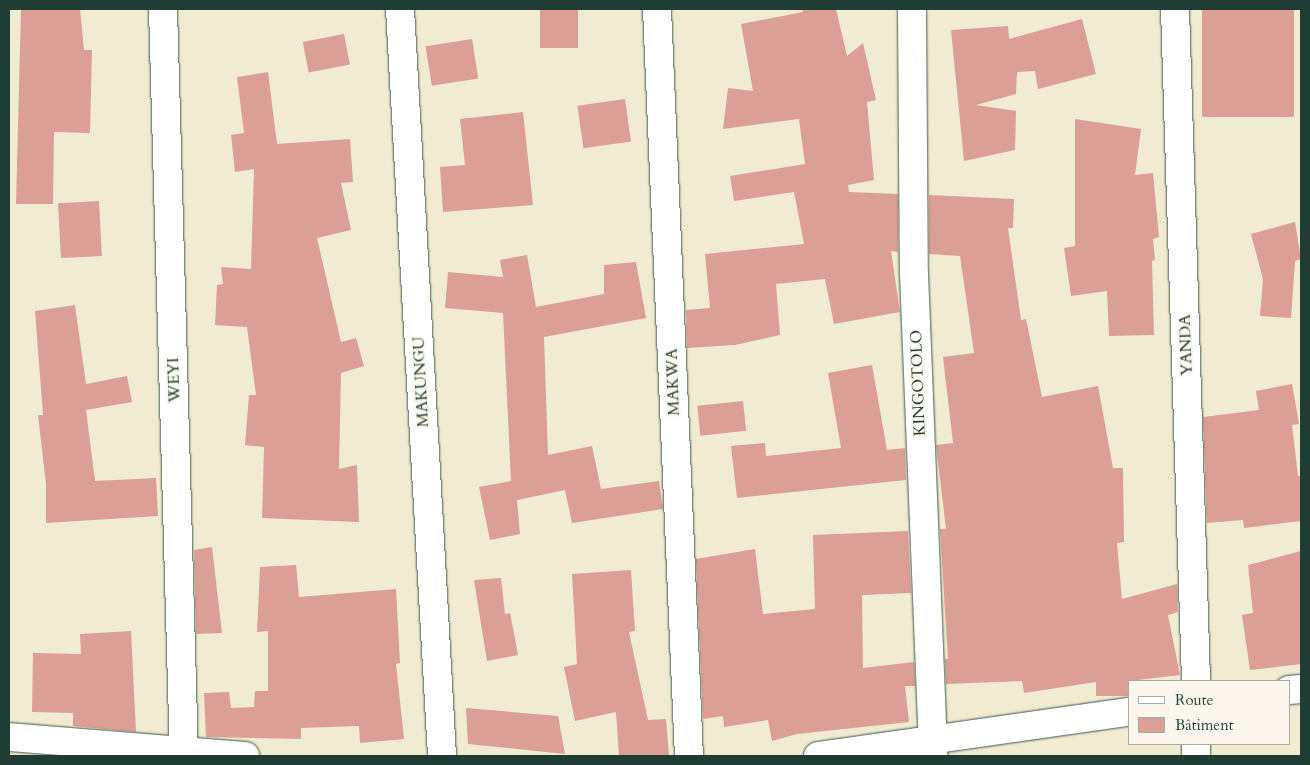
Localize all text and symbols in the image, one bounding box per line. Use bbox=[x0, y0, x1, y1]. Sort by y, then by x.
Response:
street label: YANDA bbox=[1175, 314, 1197, 376]
street label: KINGOTOLO bbox=[907, 329, 929, 437]
street label: MAKUNGU bbox=[409, 336, 433, 428]
street label: MAKWA bbox=[662, 348, 684, 416]
street label: WEYI bbox=[164, 357, 184, 403]
legend bbox=[1128, 680, 1290, 745]
text: Route bbox=[1175, 690, 1213, 710]
text: Bâtiment bbox=[1175, 715, 1233, 735]

